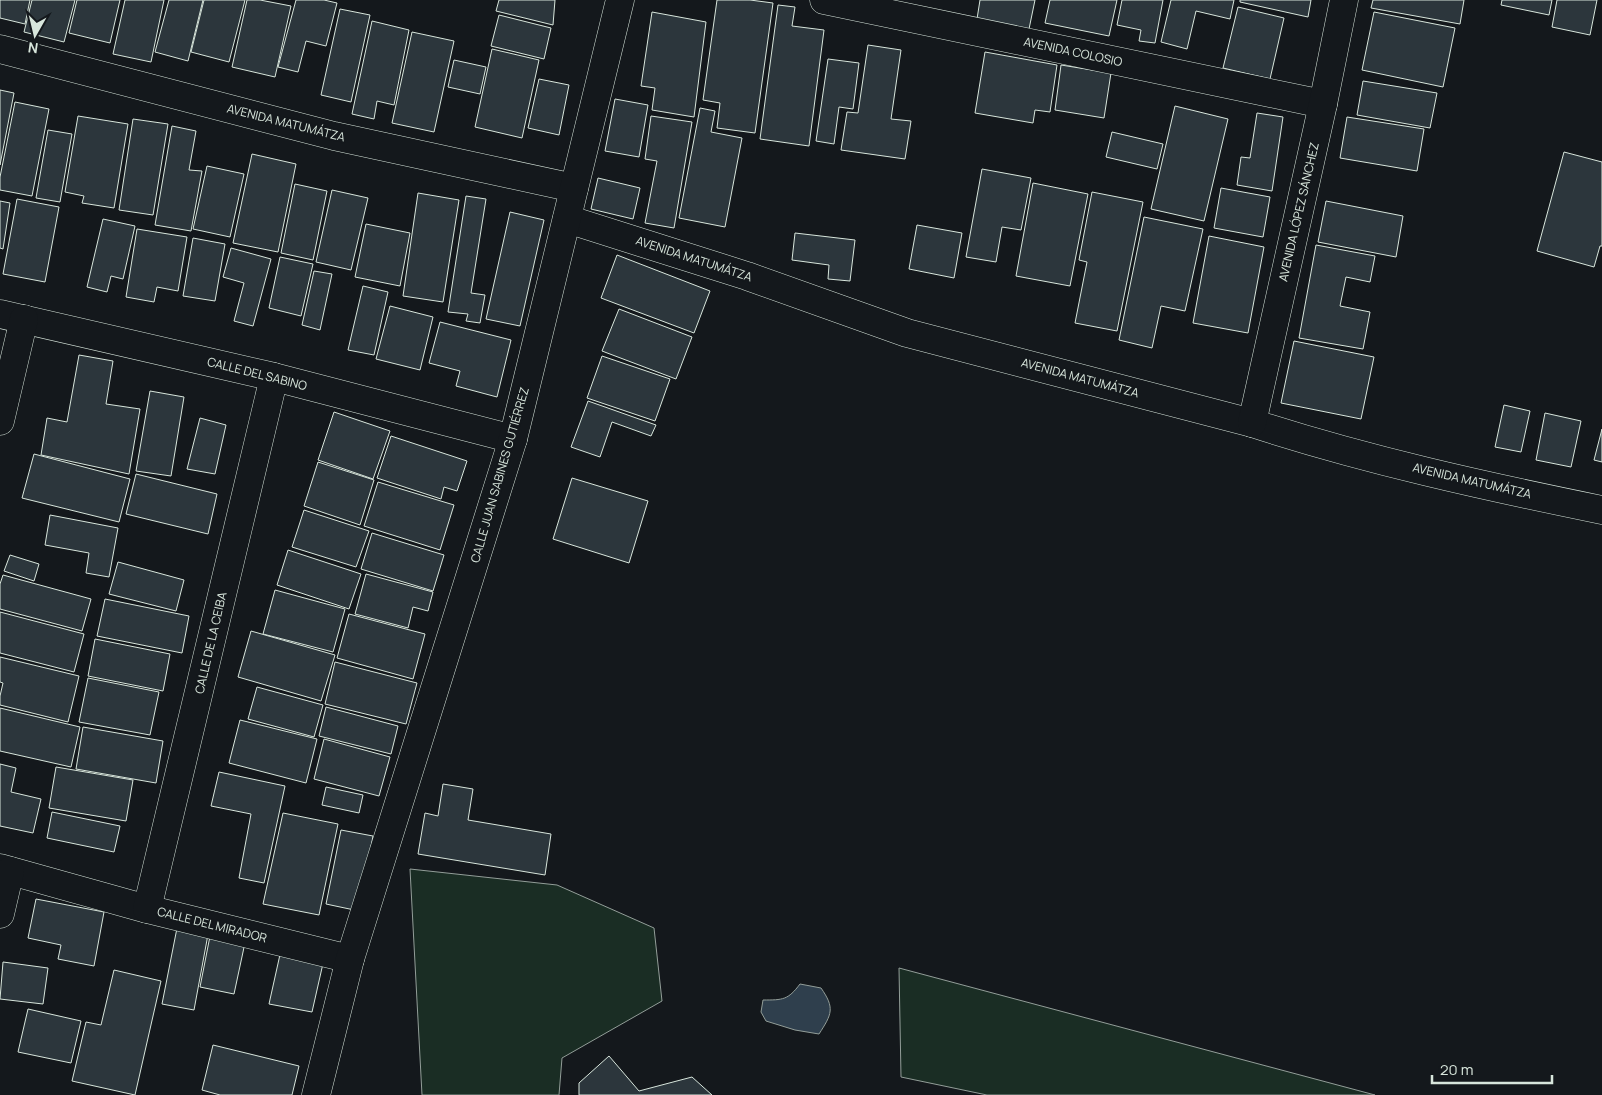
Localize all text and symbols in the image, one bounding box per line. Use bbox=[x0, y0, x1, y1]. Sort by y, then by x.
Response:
north arrow bbox=[10, 10, 60, 60]
street label: AVENIDA COLOSIO bbox=[1022, 33, 1124, 70]
text: N bbox=[27, 38, 39, 58]
street label: AVENIDA MATUMÁTZA bbox=[225, 100, 347, 146]
street label: AVENIDA LÓPEZ SÁNCHEZ bbox=[1274, 141, 1323, 283]
street label: AVENIDA MATUMÁTZA bbox=[634, 232, 755, 285]
street label: CALLE DEL SABINO bbox=[205, 353, 309, 394]
street label: AVENIDA MATUMÁTZA bbox=[1019, 354, 1141, 402]
street label: CALLE JUAN SABINES GUTIÉRREZ bbox=[466, 385, 533, 565]
street label: AVENIDA MATUMÁTZA bbox=[1411, 459, 1534, 503]
street label: CALLE DE LA CEIBA bbox=[191, 590, 231, 695]
street label: CALLE DEL MIRADOR bbox=[155, 903, 269, 946]
scale bar bbox=[1432, 1052, 1552, 1084]
text: 20 m bbox=[1440, 1059, 1473, 1080]

